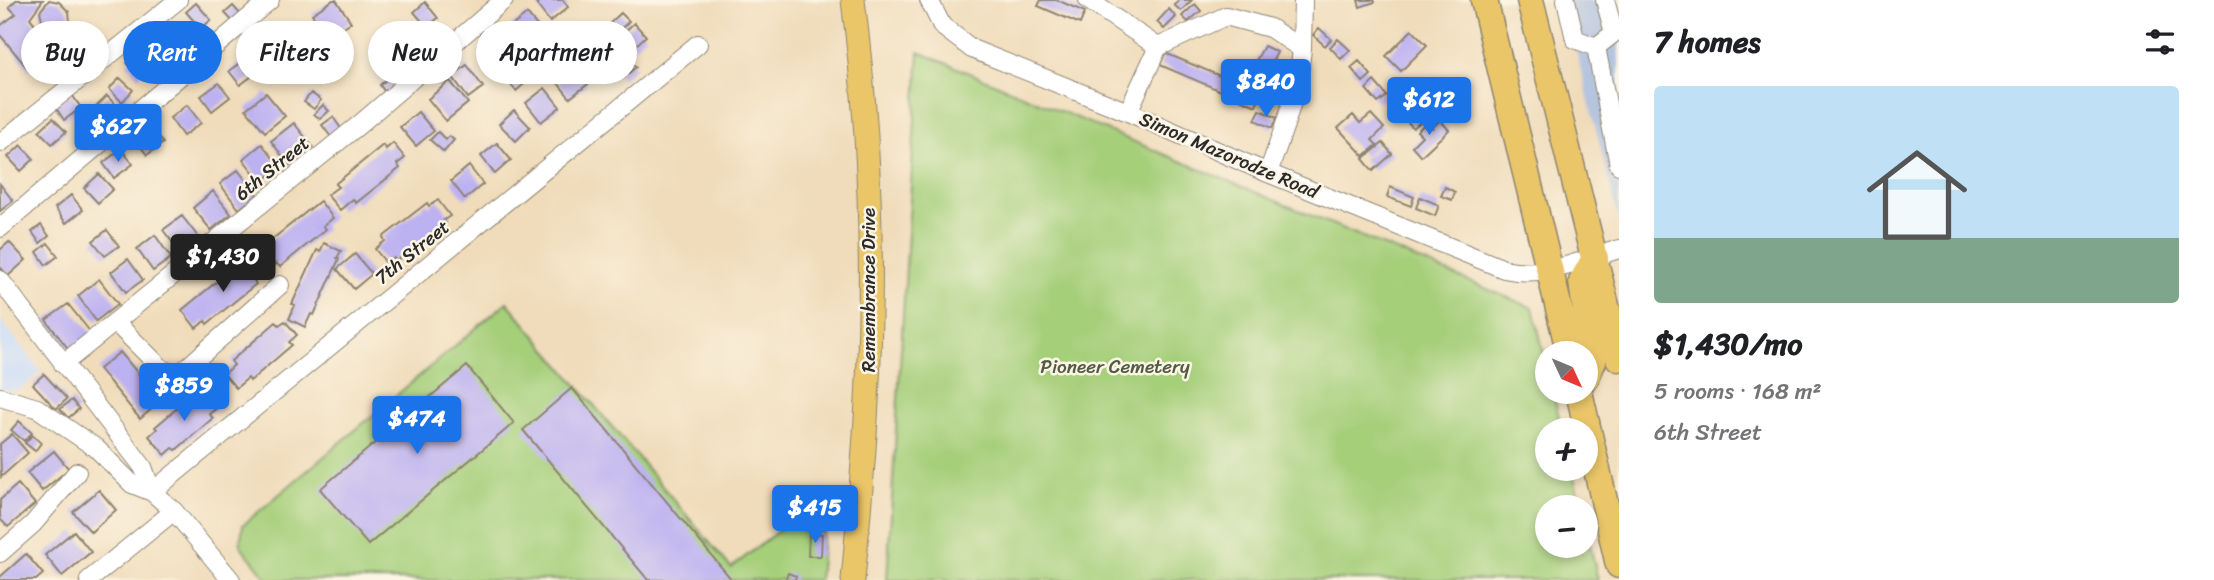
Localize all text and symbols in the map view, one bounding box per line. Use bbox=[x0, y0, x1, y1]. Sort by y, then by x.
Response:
text: 7 homes bbox=[1654, 15, 1761, 69]
chip: Buy bbox=[21, 21, 109, 84]
chip: Rent bbox=[123, 21, 222, 84]
chip: Filters bbox=[236, 21, 354, 84]
chip: New bbox=[368, 21, 462, 84]
chip: Apartment bbox=[476, 21, 637, 84]
icon: filters bbox=[2141, 23, 2179, 61]
pin: $840 bbox=[1225, 60, 1307, 119]
text: $840 bbox=[1237, 61, 1295, 102]
pin: $612 bbox=[1388, 78, 1470, 137]
text: $612 bbox=[1403, 79, 1455, 120]
street label: Simon Mazorodze Road bbox=[1134, 102, 1326, 209]
pin: $627 bbox=[77, 104, 159, 164]
text: $627 bbox=[91, 106, 145, 147]
street label: 6th Street bbox=[227, 127, 317, 209]
icon: home bbox=[1854, 132, 1980, 258]
street label: Remembrance Drive bbox=[852, 208, 885, 372]
street label: 7th Street bbox=[367, 211, 457, 293]
pin: $1,430 bbox=[166, 234, 280, 294]
text: $1,430 bbox=[186, 236, 260, 277]
text: $1,430/mo bbox=[1654, 317, 1802, 371]
north arrow bbox=[1535, 341, 1598, 404]
map controls bbox=[1535, 341, 1598, 558]
park label: Pioneer Cemetery bbox=[1040, 350, 1190, 383]
pin: $859 bbox=[143, 364, 225, 423]
text: $859 bbox=[155, 365, 213, 406]
text: 5 rooms · 168 m² bbox=[1654, 371, 1822, 412]
pin: $474 bbox=[376, 396, 458, 456]
text: $474 bbox=[388, 398, 446, 439]
text: 6th Street bbox=[1654, 412, 1762, 453]
button: + bbox=[1535, 418, 1598, 481]
pin: $415 bbox=[774, 486, 856, 545]
text: $415 bbox=[788, 487, 842, 528]
button: − bbox=[1535, 495, 1598, 558]

